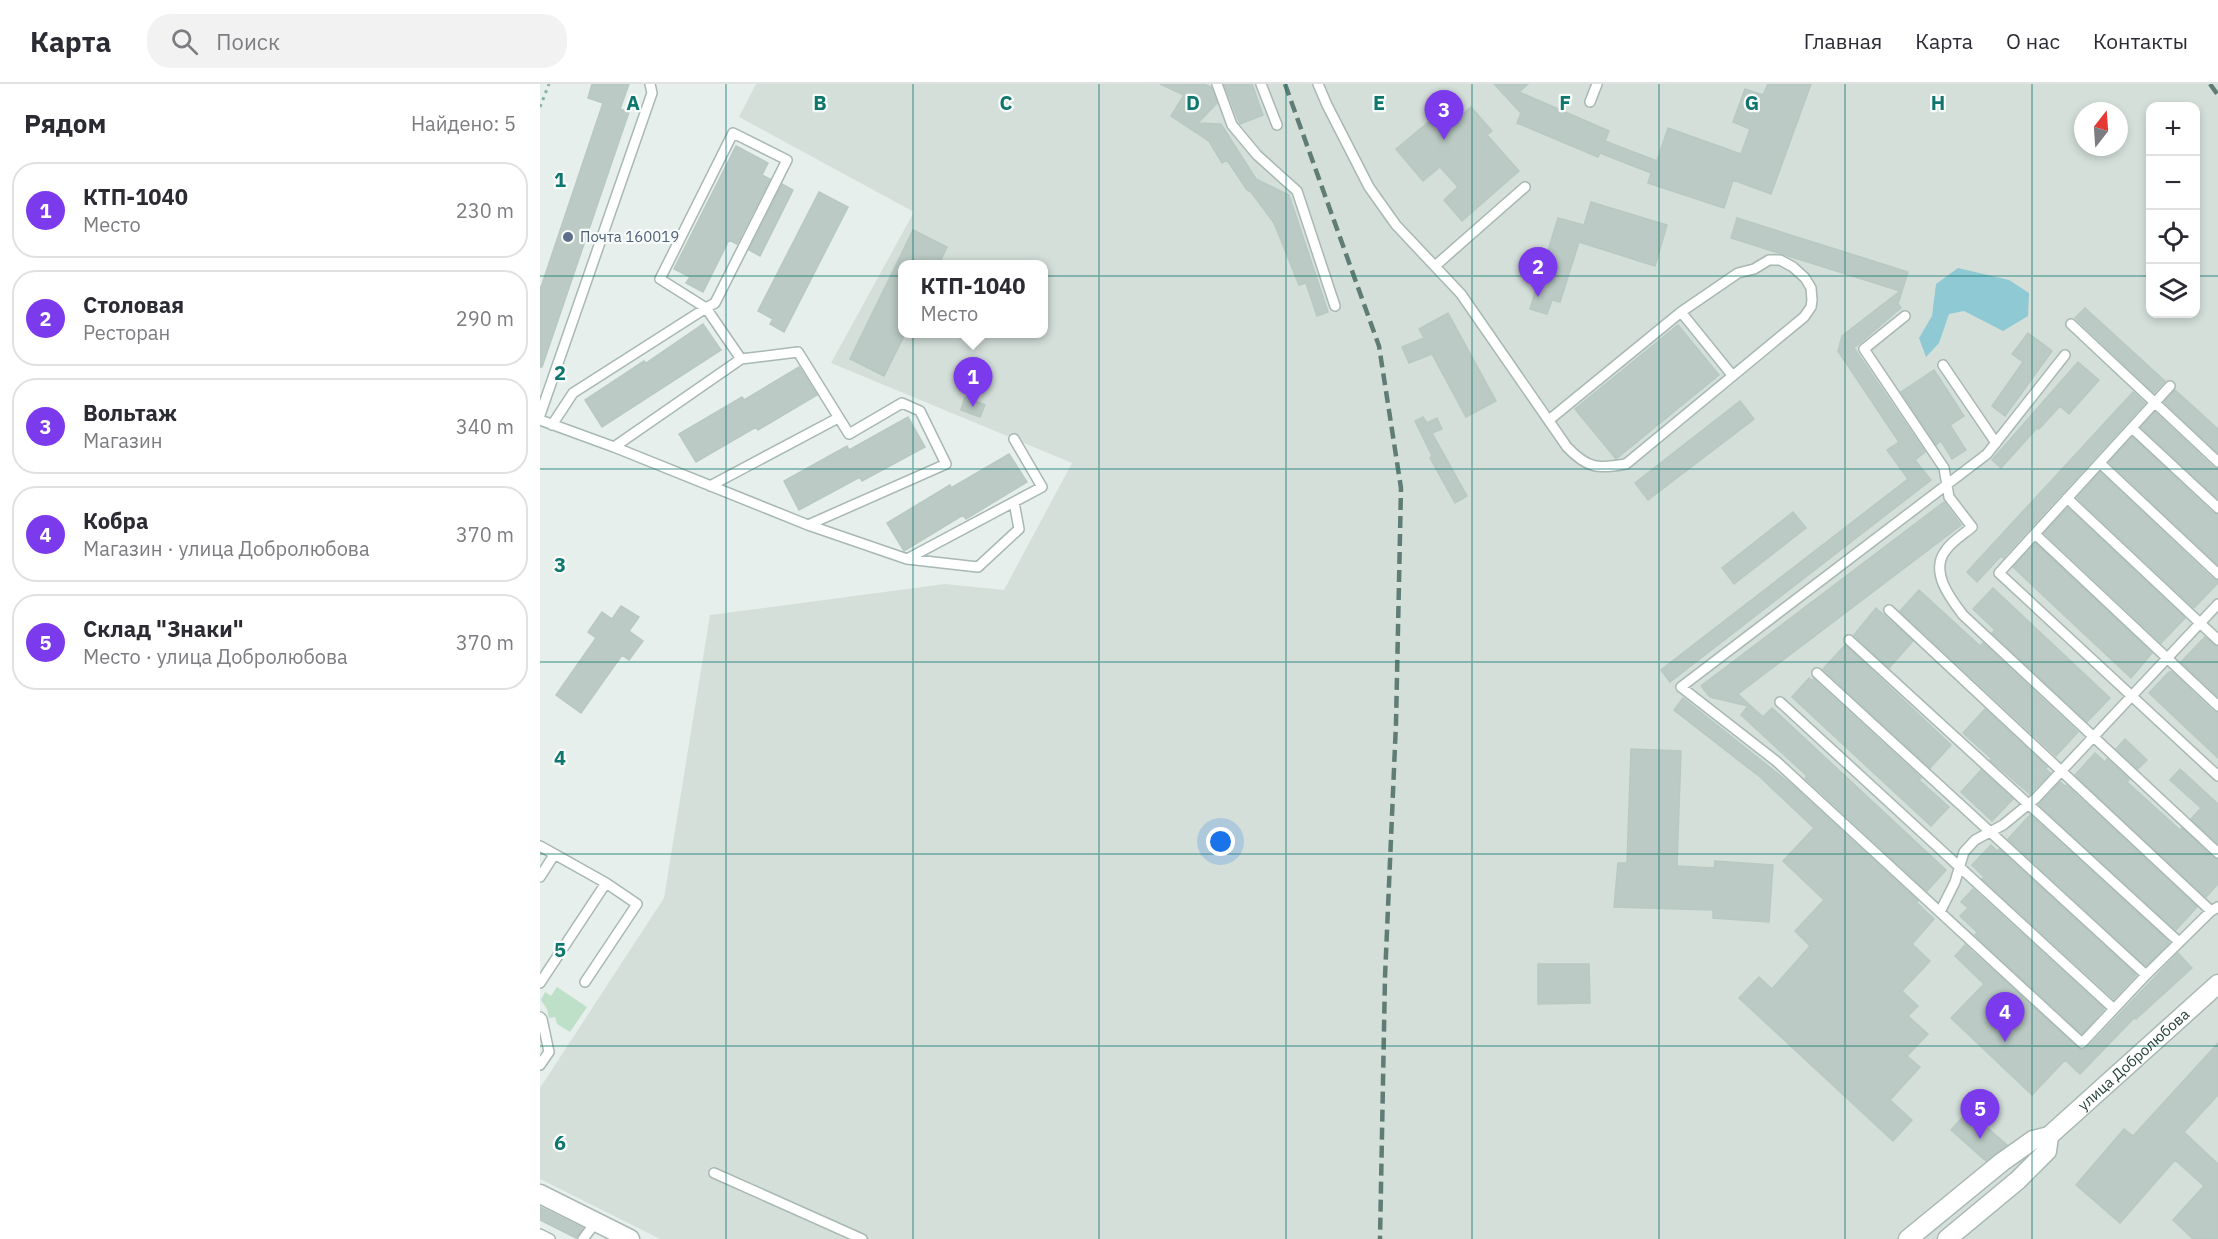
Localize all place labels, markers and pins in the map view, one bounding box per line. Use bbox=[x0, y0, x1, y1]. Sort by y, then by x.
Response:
pin: 3 bbox=[1424, 91, 1464, 140]
place label: Почта 160019 bbox=[580, 227, 679, 246]
marker: Почта 160019 bbox=[561, 230, 575, 244]
pin: 2 bbox=[1518, 248, 1558, 297]
pin: 1 bbox=[954, 358, 992, 407]
pin: 4 bbox=[1986, 992, 2024, 1042]
pin: 5 bbox=[1960, 1090, 2000, 1139]

